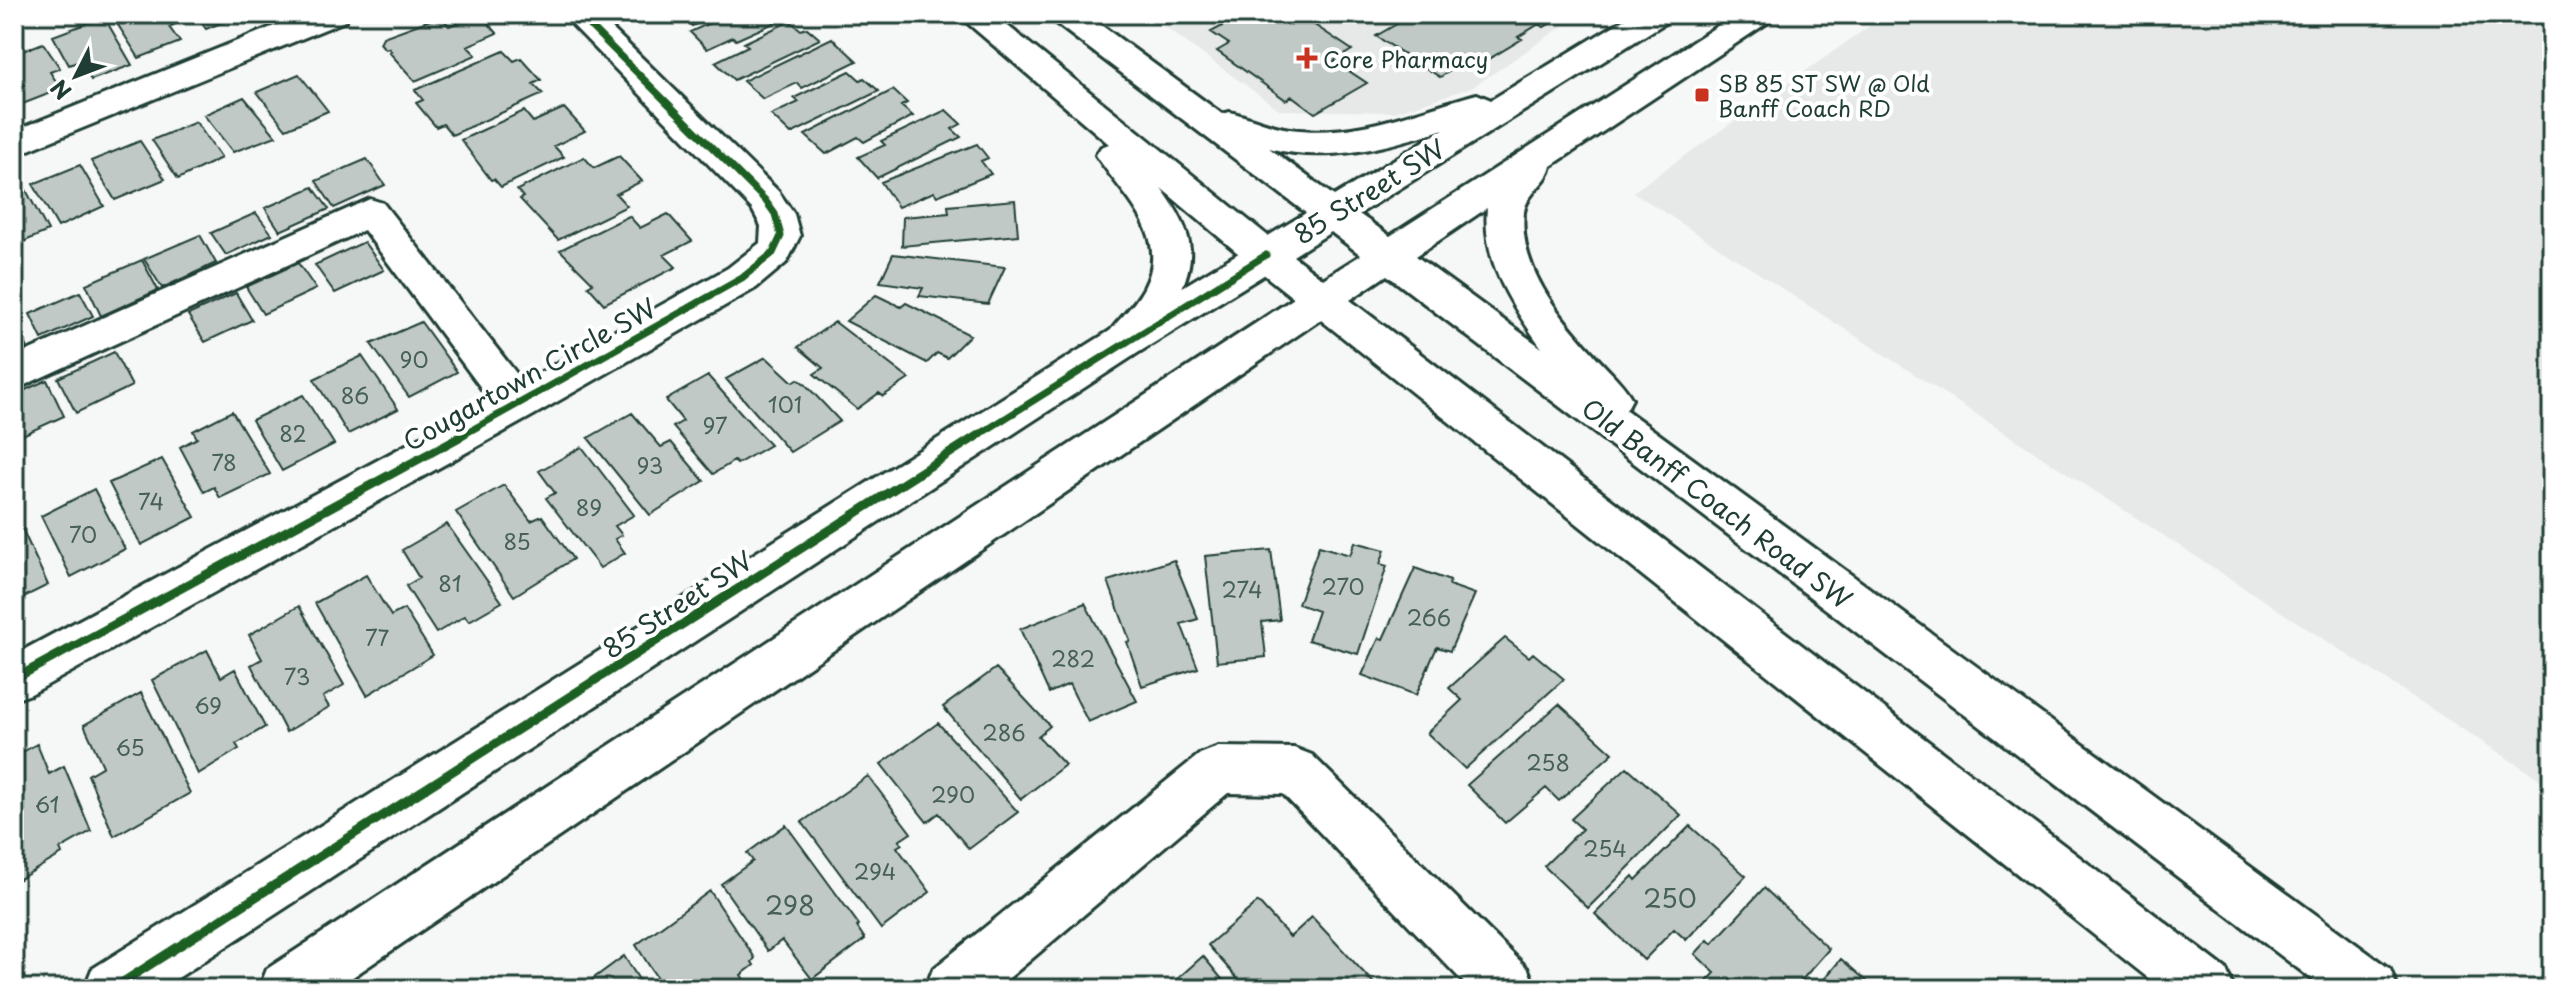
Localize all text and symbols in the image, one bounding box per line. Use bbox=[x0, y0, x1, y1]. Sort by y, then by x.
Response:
north arrow bbox=[36, 36, 116, 116]
place label: Core Pharmacy bbox=[1323, 42, 1488, 75]
marker: Core Pharmacy bbox=[1298, 49, 1316, 67]
place label: SB 85 ST SW @ Old Banff Coach RD bbox=[1718, 66, 1930, 124]
text: N bbox=[42, 73, 78, 108]
marker: SB 85 ST SW @ Old Banff Coach RD bbox=[1693, 86, 1711, 104]
street label: 85 Street SW bbox=[1286, 129, 1452, 253]
street label: Cougartown Circle SW bbox=[395, 288, 663, 460]
house number: 90 bbox=[400, 342, 428, 375]
house number: 86 bbox=[341, 378, 369, 411]
house number: 101 bbox=[768, 387, 802, 420]
street label: Old Banff Coach Road SW bbox=[1574, 388, 1861, 618]
house number: 97 bbox=[703, 408, 728, 441]
house number: 82 bbox=[279, 416, 307, 449]
house number: 78 bbox=[211, 445, 237, 478]
house number: 93 bbox=[637, 448, 663, 481]
house number: 74 bbox=[138, 484, 164, 517]
house number: 89 bbox=[576, 490, 602, 523]
house number: 70 bbox=[69, 517, 97, 550]
house number: 85 bbox=[503, 524, 531, 557]
street label: 85 Street SW bbox=[594, 541, 760, 667]
house number: 81 bbox=[438, 566, 462, 599]
house number: 270 bbox=[1321, 569, 1365, 602]
house number: 274 bbox=[1221, 572, 1263, 605]
house number: 266 bbox=[1407, 600, 1451, 633]
house number: 77 bbox=[365, 620, 389, 653]
house number: 282 bbox=[1051, 641, 1095, 674]
house number: 73 bbox=[284, 659, 310, 692]
house number: 69 bbox=[194, 688, 222, 721]
house number: 286 bbox=[982, 715, 1026, 748]
house number: 65 bbox=[115, 730, 145, 763]
house number: 258 bbox=[1526, 745, 1570, 778]
house number: 290 bbox=[931, 777, 975, 810]
house number: 61 bbox=[35, 787, 59, 820]
house number: 254 bbox=[1583, 831, 1627, 864]
house number: 294 bbox=[854, 854, 896, 887]
house number: 250 bbox=[1643, 878, 1697, 917]
house number: 298 bbox=[765, 885, 815, 924]

